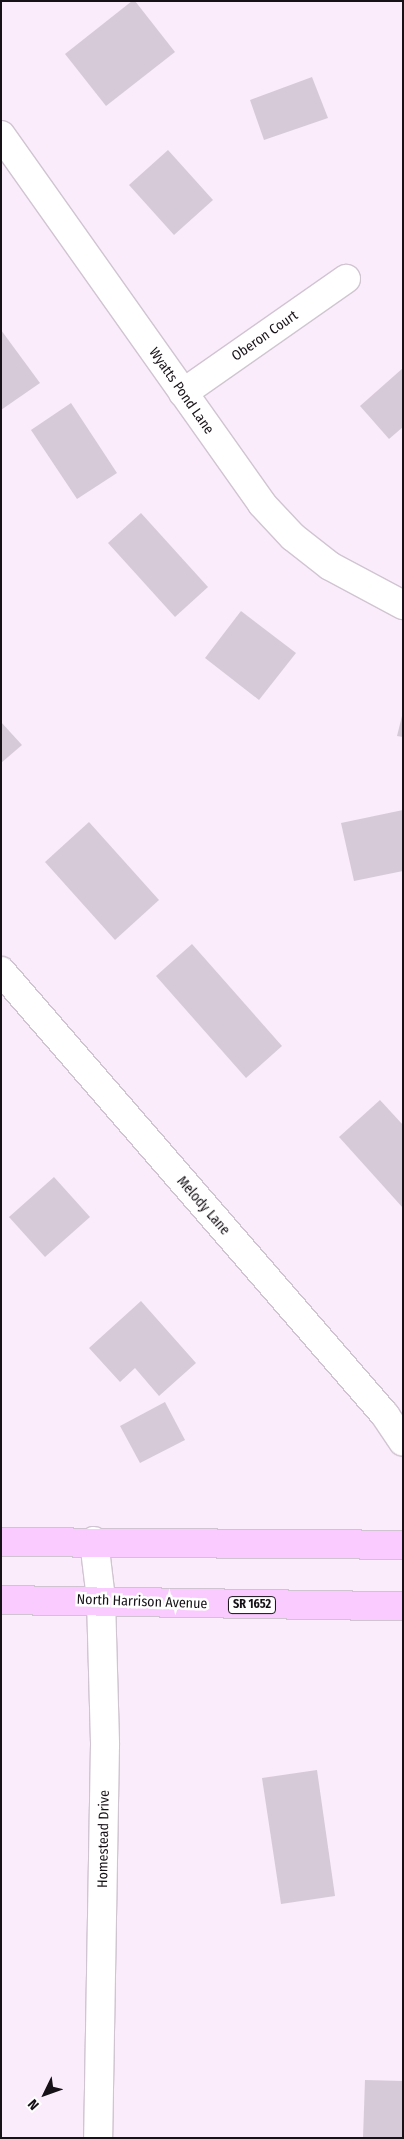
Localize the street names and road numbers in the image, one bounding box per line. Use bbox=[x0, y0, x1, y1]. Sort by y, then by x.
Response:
street label: Oberon Court bbox=[229, 307, 301, 365]
street label: Wyatts Pond Lane bbox=[145, 345, 217, 437]
street label: Melody Lane bbox=[173, 1173, 233, 1239]
street label: North Harrison Avenue bbox=[76, 1591, 208, 1613]
road number: SR 1652 bbox=[227, 1596, 277, 1614]
street label: Homestead Drive bbox=[95, 1790, 113, 1888]

